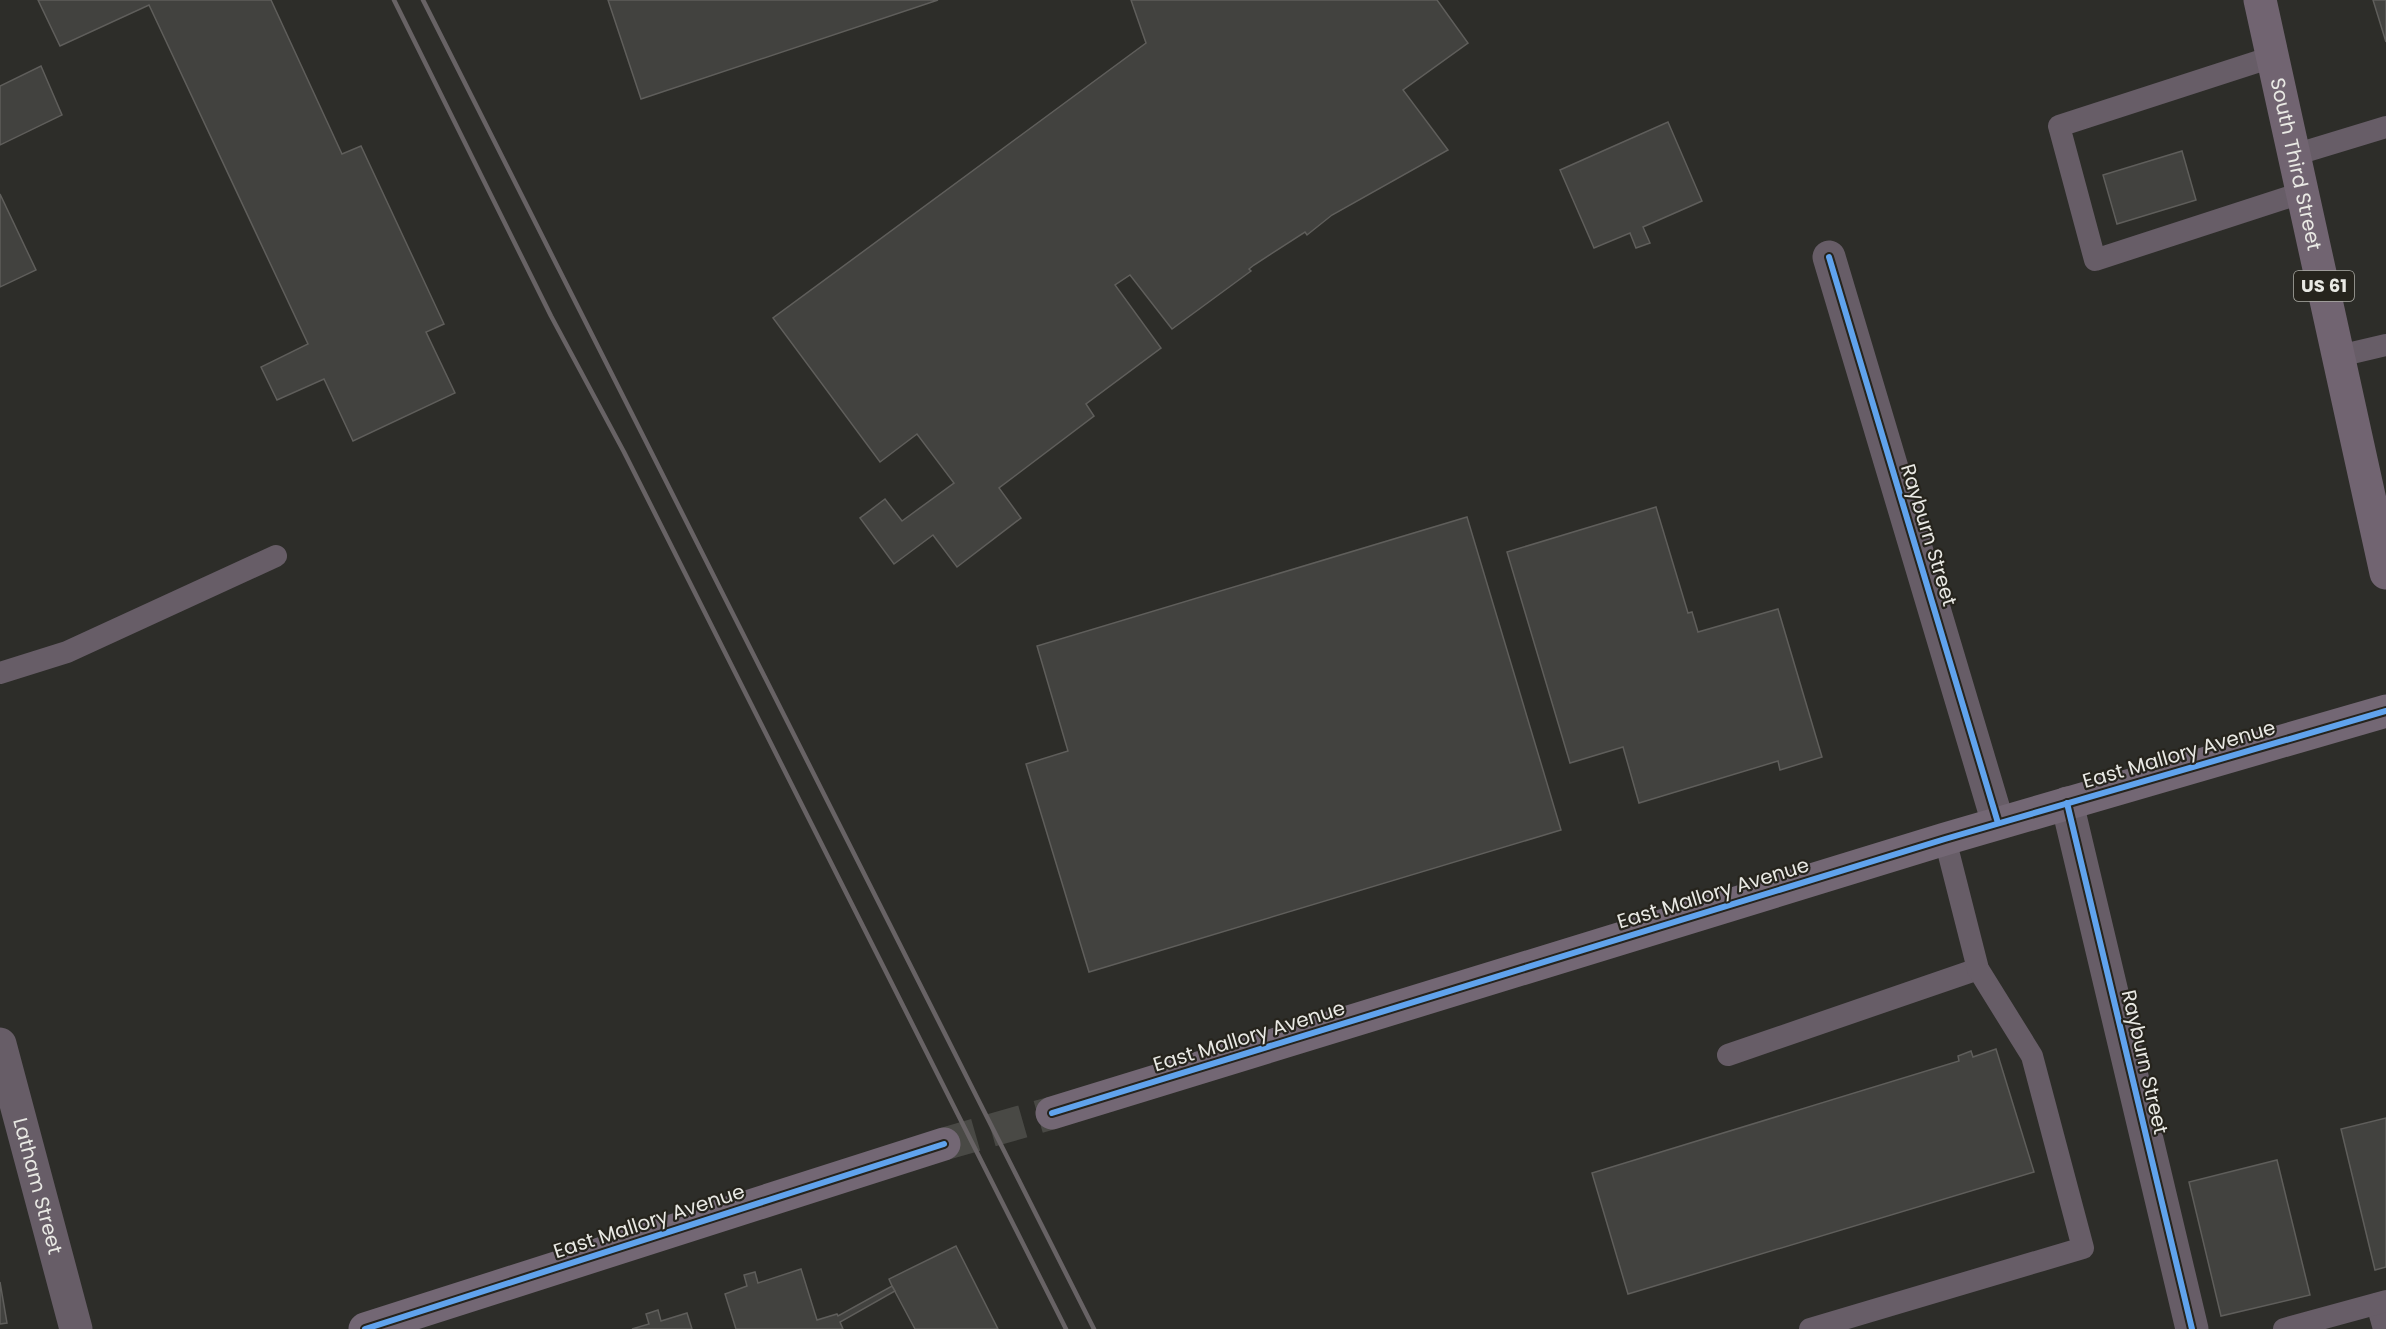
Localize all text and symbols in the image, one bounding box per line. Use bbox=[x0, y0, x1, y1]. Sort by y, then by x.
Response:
street label: South Third Street bbox=[2263, 75, 2329, 253]
road number: US 61 bbox=[2294, 271, 2354, 301]
street label: Rayburn Street bbox=[1894, 460, 1964, 610]
street label: East Mallory Avenue bbox=[2079, 713, 2279, 795]
street label: East Mallory Avenue bbox=[1614, 850, 1812, 936]
street label: Rayburn Street bbox=[2115, 987, 2175, 1137]
street label: East Mallory Avenue bbox=[1150, 993, 1348, 1079]
street label: Latham Street bbox=[6, 1115, 69, 1257]
street label: East Mallory Avenue bbox=[550, 1177, 748, 1265]

